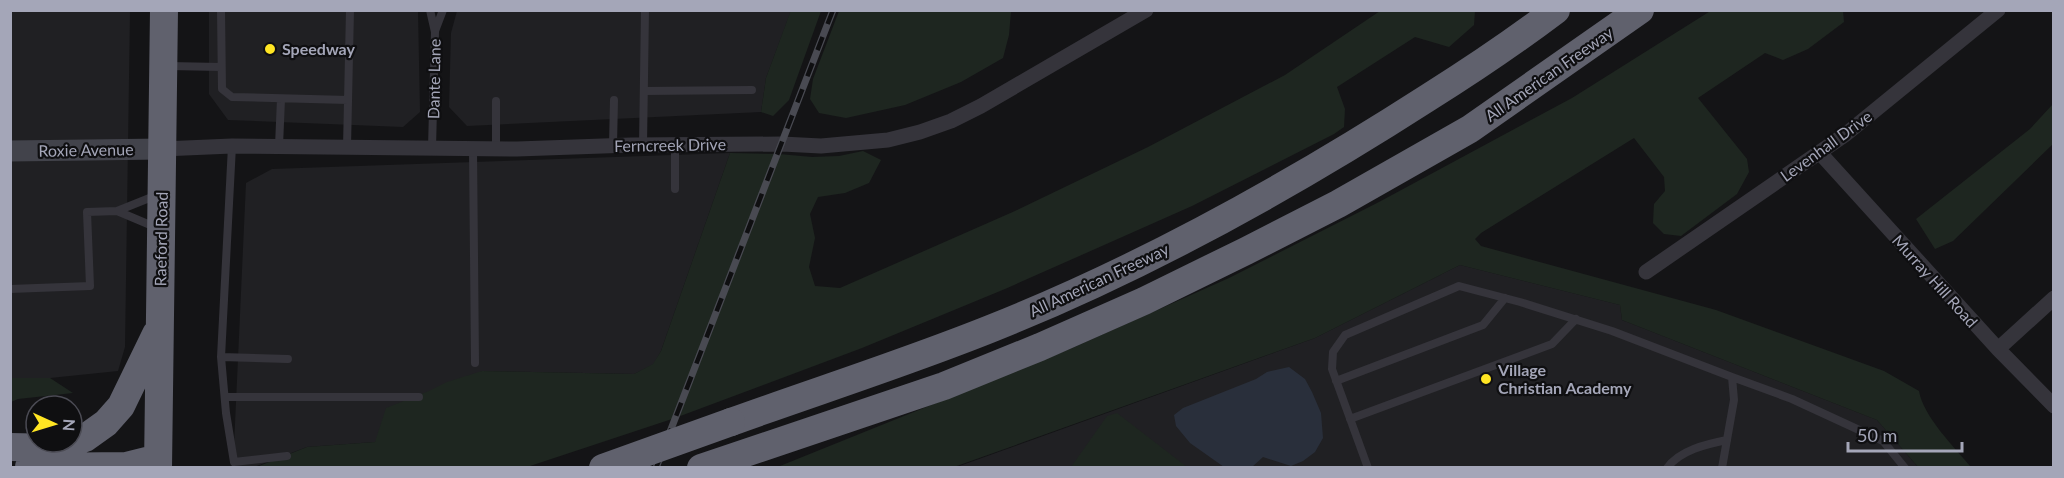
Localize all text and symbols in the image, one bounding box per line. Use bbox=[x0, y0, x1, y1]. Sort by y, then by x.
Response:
street label: All American Freeway bbox=[1481, 22, 1617, 125]
place label: Speedway bbox=[282, 39, 356, 58]
street label: Dante Lane bbox=[423, 39, 444, 119]
marker: Speedway bbox=[263, 42, 277, 56]
street label: Levenhall Drive bbox=[1776, 106, 1875, 185]
street label: Ferncreek Drive bbox=[614, 134, 726, 155]
street label: Roxie Avenue bbox=[38, 139, 134, 160]
street label: Raeford Road bbox=[150, 191, 171, 287]
street label: Murray Hill Road bbox=[1889, 230, 1982, 331]
street label: All American Freeway bbox=[1026, 239, 1172, 320]
place label: Village Christian Academy bbox=[1497, 360, 1632, 397]
marker: Village Christian Academy bbox=[1479, 372, 1493, 386]
north arrow bbox=[24, 394, 84, 454]
scale bar bbox=[1848, 415, 1962, 453]
text: N bbox=[60, 418, 79, 432]
text: 50 m bbox=[1857, 424, 1897, 446]

